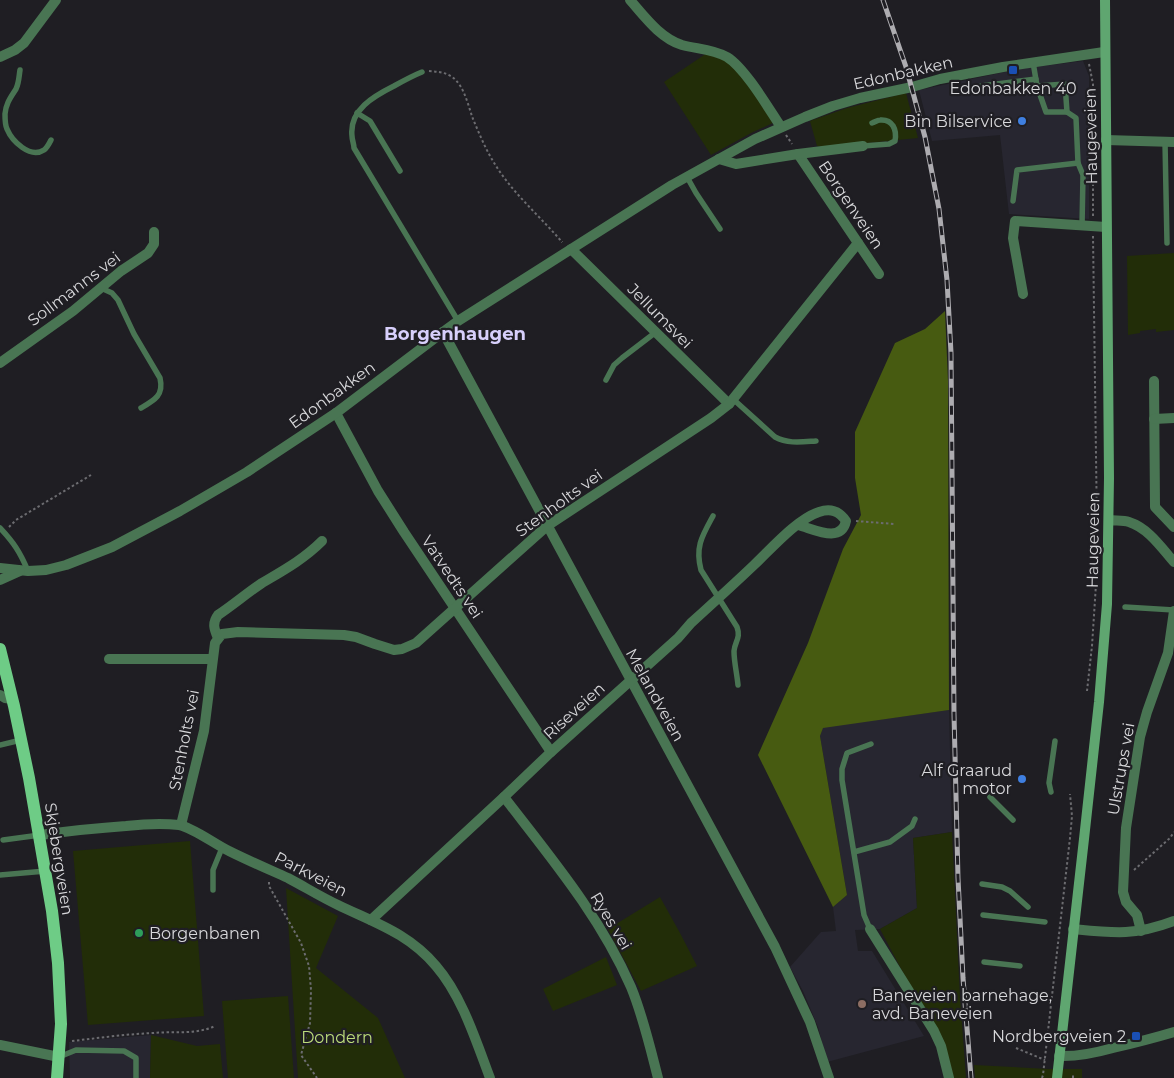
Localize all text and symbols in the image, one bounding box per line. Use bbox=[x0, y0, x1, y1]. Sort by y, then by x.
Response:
street label: Edonbakken bbox=[851, 52, 955, 94]
marker: Edonbakken 40 bbox=[1007, 64, 1019, 76]
place label: Edonbakken 40 bbox=[949, 79, 1077, 98]
street label: Haugeveien bbox=[1081, 88, 1101, 184]
place label: Bin Bilservice bbox=[904, 112, 1012, 131]
marker: Bin Bilservice bbox=[1016, 115, 1028, 127]
street label: Borgenveien bbox=[814, 157, 888, 253]
street label: Sollmanns vei bbox=[24, 248, 124, 330]
street label: Jellumsvei bbox=[623, 279, 696, 352]
district label: Borgenhaugen bbox=[384, 323, 526, 345]
street label: Edonbakken bbox=[285, 357, 379, 433]
street label: Stenholts vei bbox=[512, 465, 606, 541]
street label: Haugeveien bbox=[1083, 492, 1103, 588]
street label: Vatvedts vei bbox=[417, 532, 487, 622]
street label: Melandveien bbox=[622, 645, 688, 745]
street label: Riseveien bbox=[539, 678, 609, 744]
street label: Stenholts vei bbox=[165, 688, 203, 792]
street label: Ulstrups vei bbox=[1104, 721, 1138, 817]
place label: Alf Graarud motor bbox=[922, 761, 1012, 798]
marker: Alf Graarud motor bbox=[1016, 773, 1028, 785]
street label: Skjebergveien bbox=[41, 801, 77, 917]
street label: Parkveien bbox=[271, 848, 351, 900]
street label: Ryes vei bbox=[586, 889, 636, 953]
place label: Borgenbanen bbox=[149, 924, 260, 943]
marker: Borgenbanen bbox=[133, 927, 145, 939]
place label: Baneveien barnehage, avd. Baneveien bbox=[872, 986, 1052, 1023]
marker: Baneveien barnehage, avd. Baneveien bbox=[856, 998, 868, 1010]
place label: Nordbergveien 2 bbox=[992, 1027, 1126, 1046]
park label: Dondern bbox=[301, 1028, 373, 1047]
marker: Nordbergveien 2 bbox=[1130, 1030, 1142, 1042]

